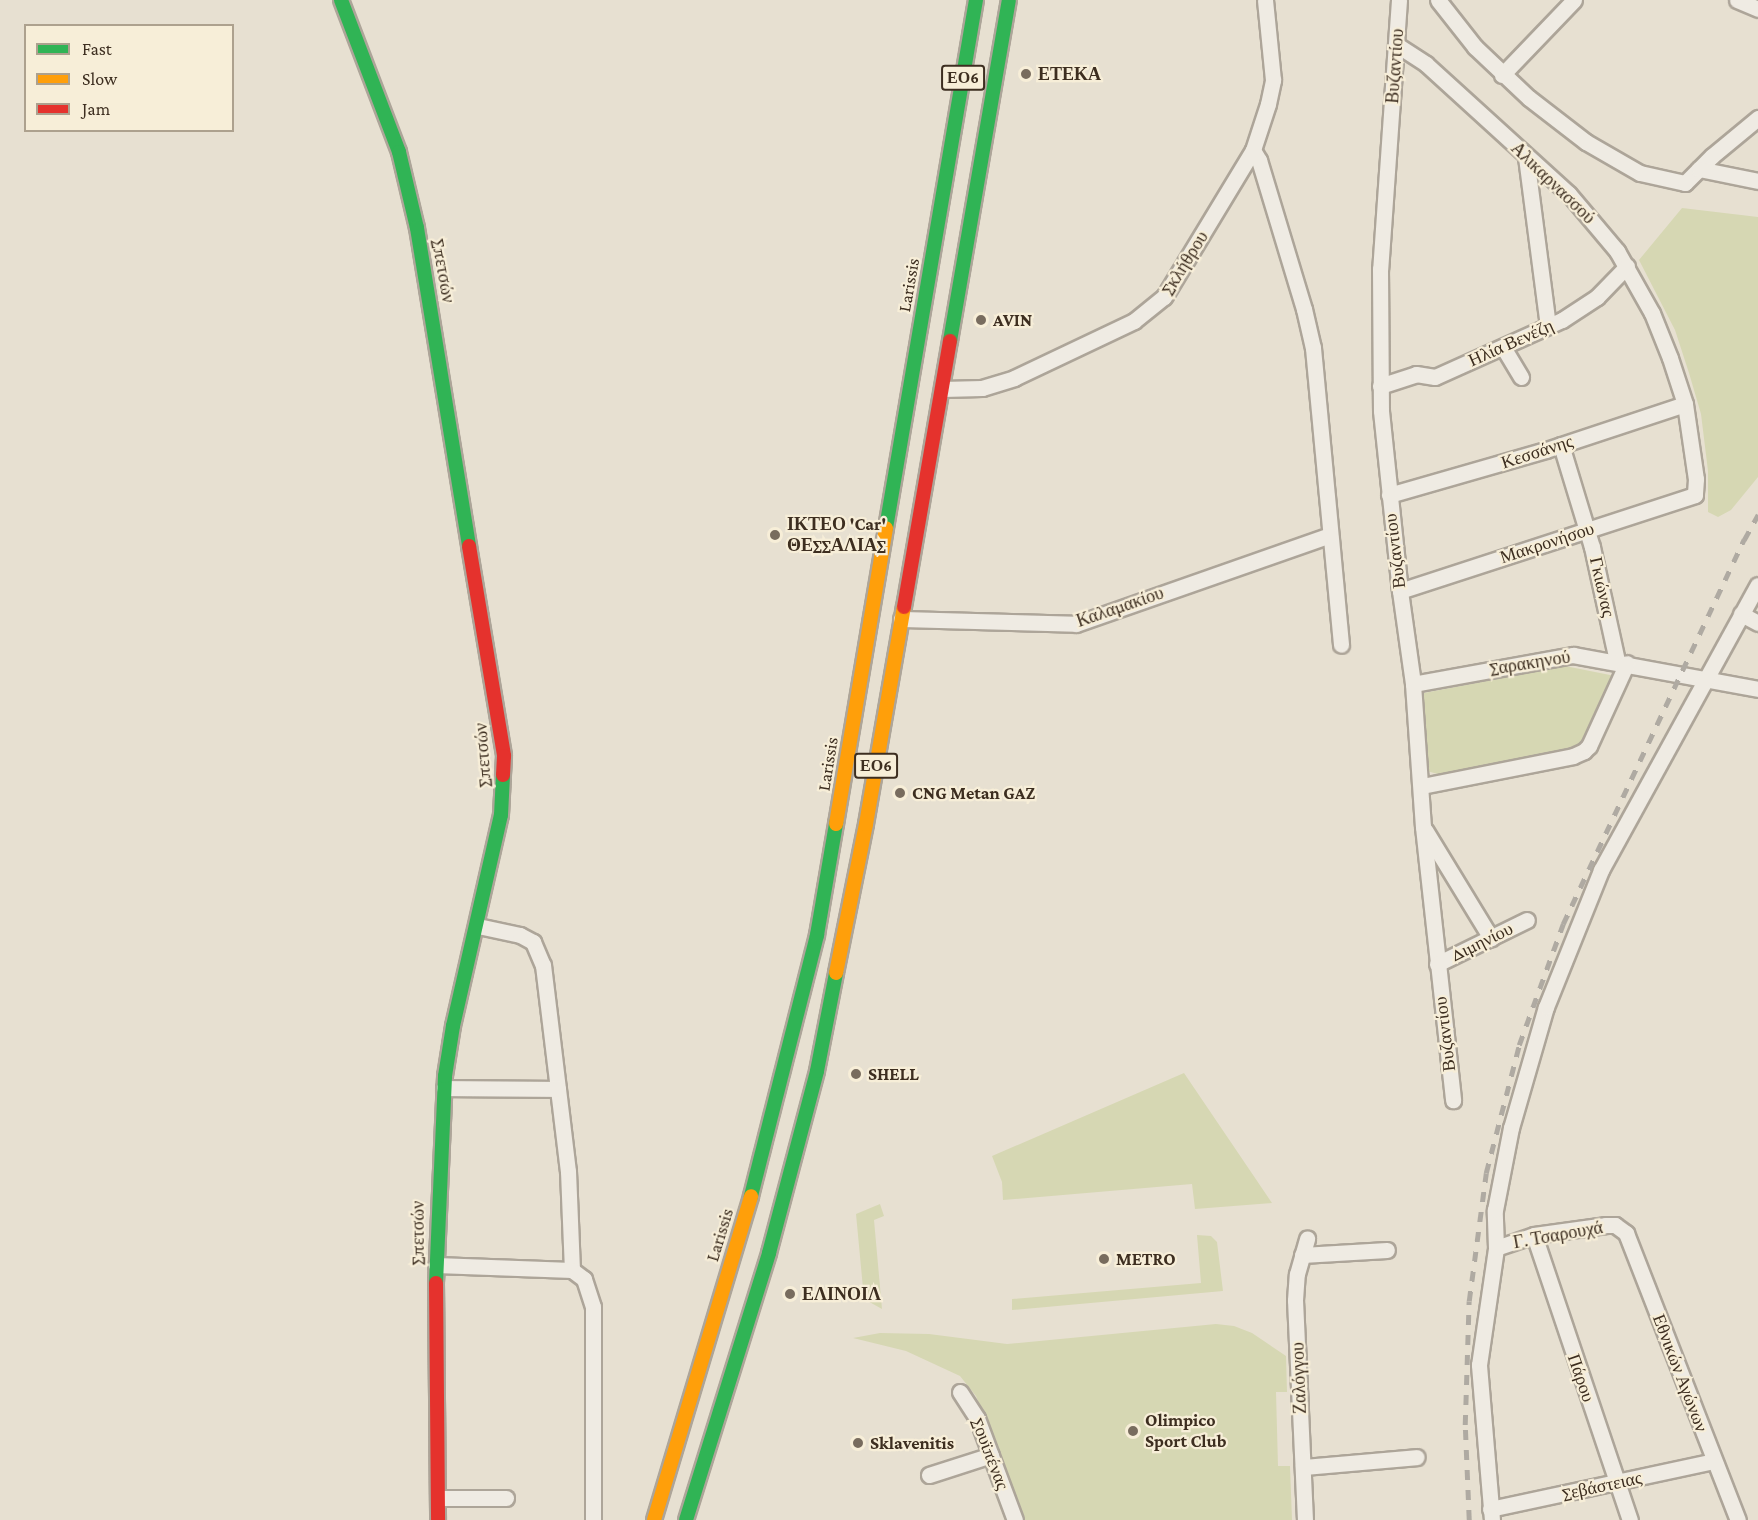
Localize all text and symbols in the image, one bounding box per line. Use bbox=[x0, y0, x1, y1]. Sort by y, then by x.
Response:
legend bbox=[24, 24, 234, 132]
street label: Βυζαντίου bbox=[1382, 28, 1408, 104]
text: Fast bbox=[82, 39, 112, 59]
place label: ΕΤΕΚΑ bbox=[1038, 63, 1101, 85]
road number: ΕΟ6 bbox=[940, 65, 986, 91]
marker: ΕΤΕΚΑ bbox=[1019, 67, 1033, 81]
text: Slow bbox=[82, 69, 117, 89]
text: Jam bbox=[82, 99, 110, 119]
street label: Αλικαρνασσού bbox=[1506, 138, 1600, 228]
street label: Σκλήθρου bbox=[1157, 227, 1213, 299]
street label: Σπετσών bbox=[427, 237, 459, 305]
street label: Larissis bbox=[894, 256, 924, 314]
place label: AVIN bbox=[993, 309, 1032, 331]
marker: AVIN bbox=[974, 313, 988, 327]
street label: Ηλία Βενέζη bbox=[1465, 315, 1557, 371]
street label: Κεσσάνης bbox=[1498, 430, 1576, 474]
street label: Βυζαντίου bbox=[1380, 512, 1410, 590]
place label: ΙΚΤΕΟ 'Car' ΘΕΣΣΑΛΙΑΣ bbox=[787, 514, 886, 556]
street label: Μακρονήσου bbox=[1497, 518, 1597, 568]
marker: ΙΚΤΕΟ 'Car' ΘΕΣΣΑΛΙΑΣ bbox=[768, 528, 782, 542]
street label: Γκιώνας bbox=[1585, 555, 1619, 619]
street label: Καλαμακίου bbox=[1074, 582, 1166, 632]
street label: Σαρακηνού bbox=[1488, 646, 1572, 680]
street label: Σπετσών bbox=[470, 722, 496, 788]
street label: Larissis bbox=[813, 735, 843, 793]
road number: ΕΟ6 bbox=[854, 753, 898, 779]
place label: CNG Metan GAZ bbox=[912, 782, 1035, 804]
marker: CNG Metan GAZ bbox=[893, 786, 907, 800]
street label: Διμηνίου bbox=[1448, 918, 1516, 966]
street label: Βυζαντίου bbox=[1430, 995, 1460, 1073]
place label: SHELL bbox=[868, 1063, 919, 1085]
marker: SHELL bbox=[849, 1067, 863, 1081]
street label: Σπετσών bbox=[407, 1201, 429, 1265]
street label: Larissis bbox=[702, 1206, 738, 1264]
street label: Γ. Τσαρουχά bbox=[1511, 1216, 1605, 1254]
place label: METRO bbox=[1116, 1248, 1176, 1270]
marker: METRO bbox=[1097, 1252, 1111, 1266]
place label: ΕΛΙΝΟΙΛ bbox=[802, 1283, 881, 1305]
marker: ΕΛΙΝΟΙΛ bbox=[783, 1287, 797, 1301]
street label: Εθνικών Αγώνων bbox=[1648, 1311, 1712, 1435]
street label: Ζαλόγγου bbox=[1287, 1342, 1311, 1414]
street label: Πάρου bbox=[1563, 1351, 1599, 1405]
place label: Olimpico Sport Club bbox=[1145, 1410, 1227, 1452]
street label: Σουϊπένας bbox=[966, 1415, 1014, 1493]
marker: Olimpico Sport Club bbox=[1126, 1424, 1140, 1438]
place label: Sklavenitis bbox=[870, 1432, 954, 1454]
marker: Sklavenitis bbox=[851, 1436, 865, 1450]
street label: Σεβάστειας bbox=[1560, 1467, 1644, 1505]

